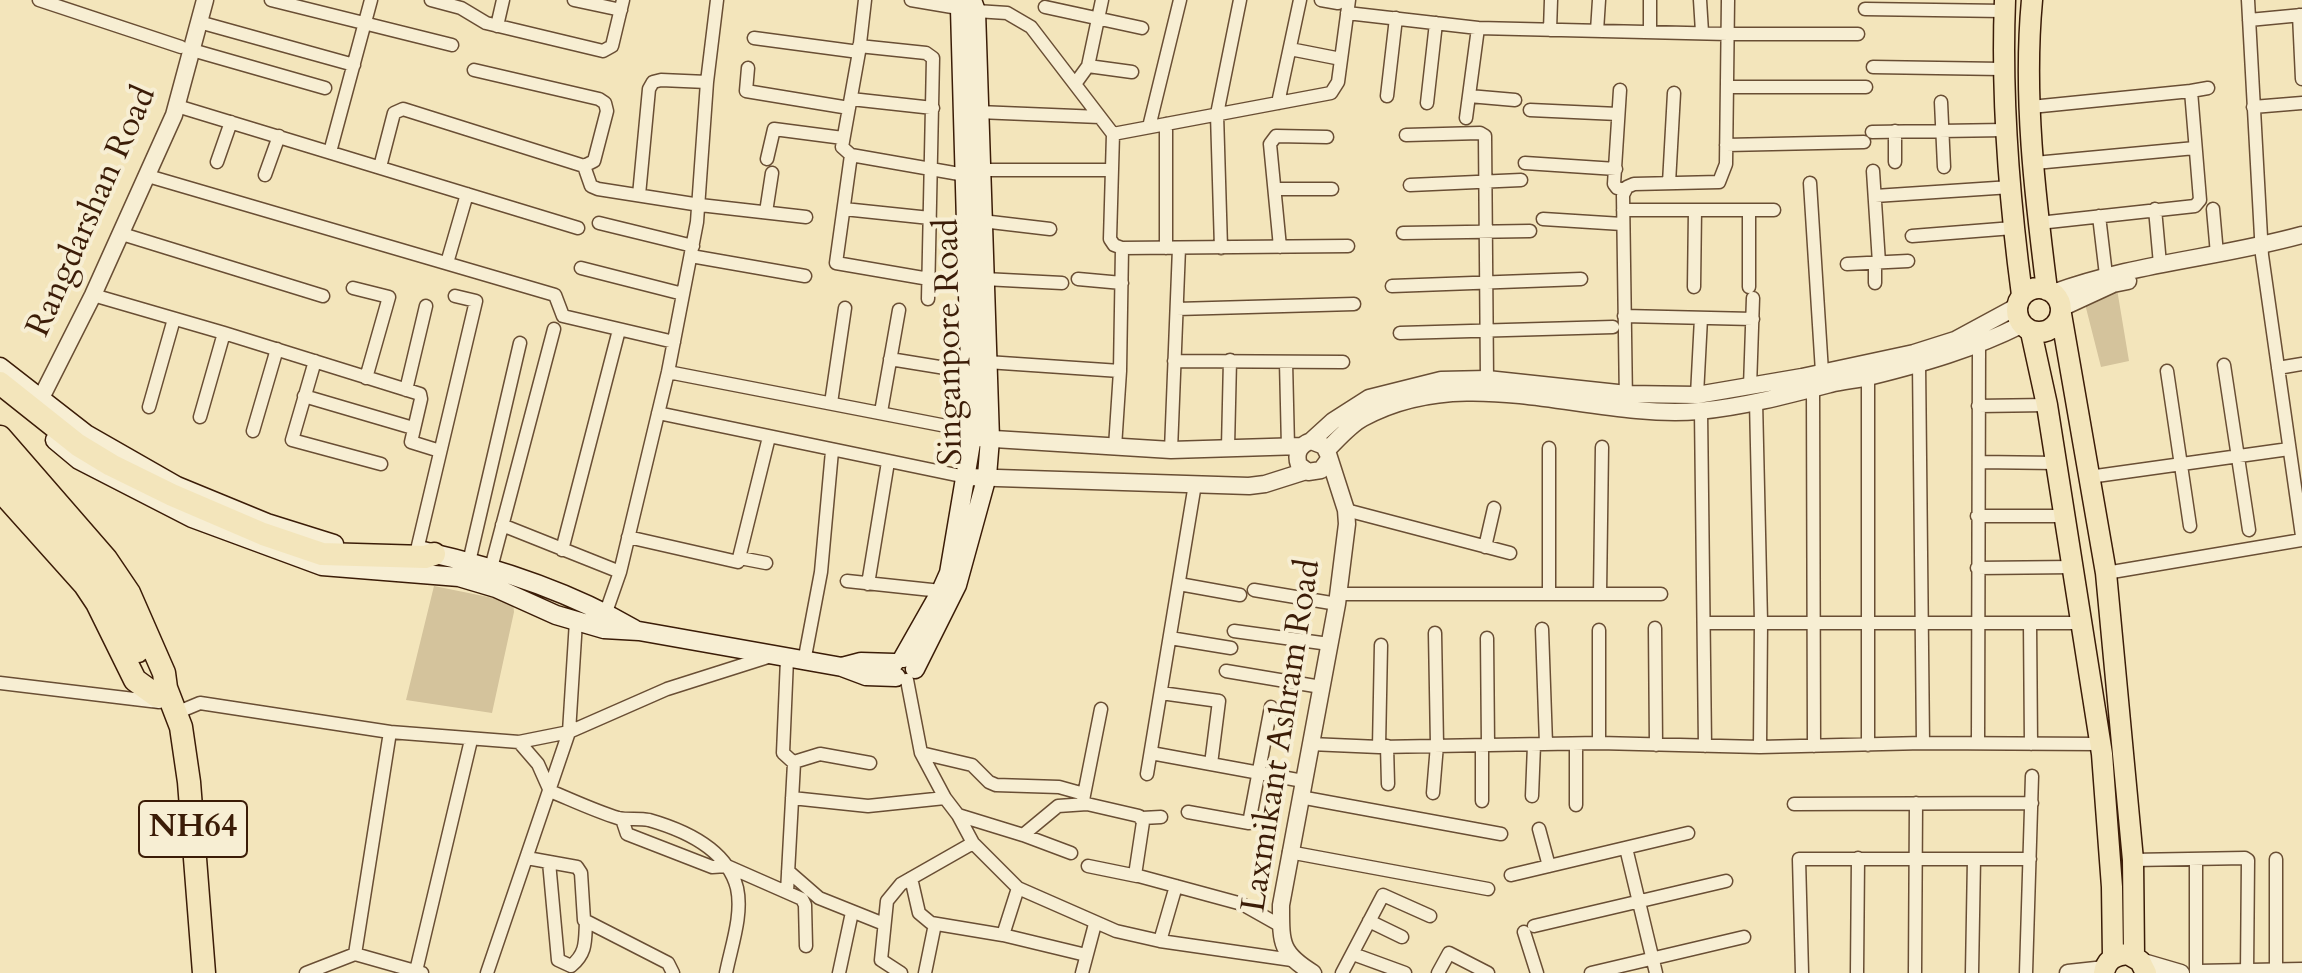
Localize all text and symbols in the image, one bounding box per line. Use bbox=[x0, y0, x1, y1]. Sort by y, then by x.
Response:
street label: Rangdarshan Road bbox=[20, 80, 166, 344]
street label: Singanpore Road bbox=[928, 218, 974, 466]
street label: Laxmikant Ashram Road bbox=[1235, 557, 1331, 915]
road number: NH64 bbox=[139, 801, 247, 857]

